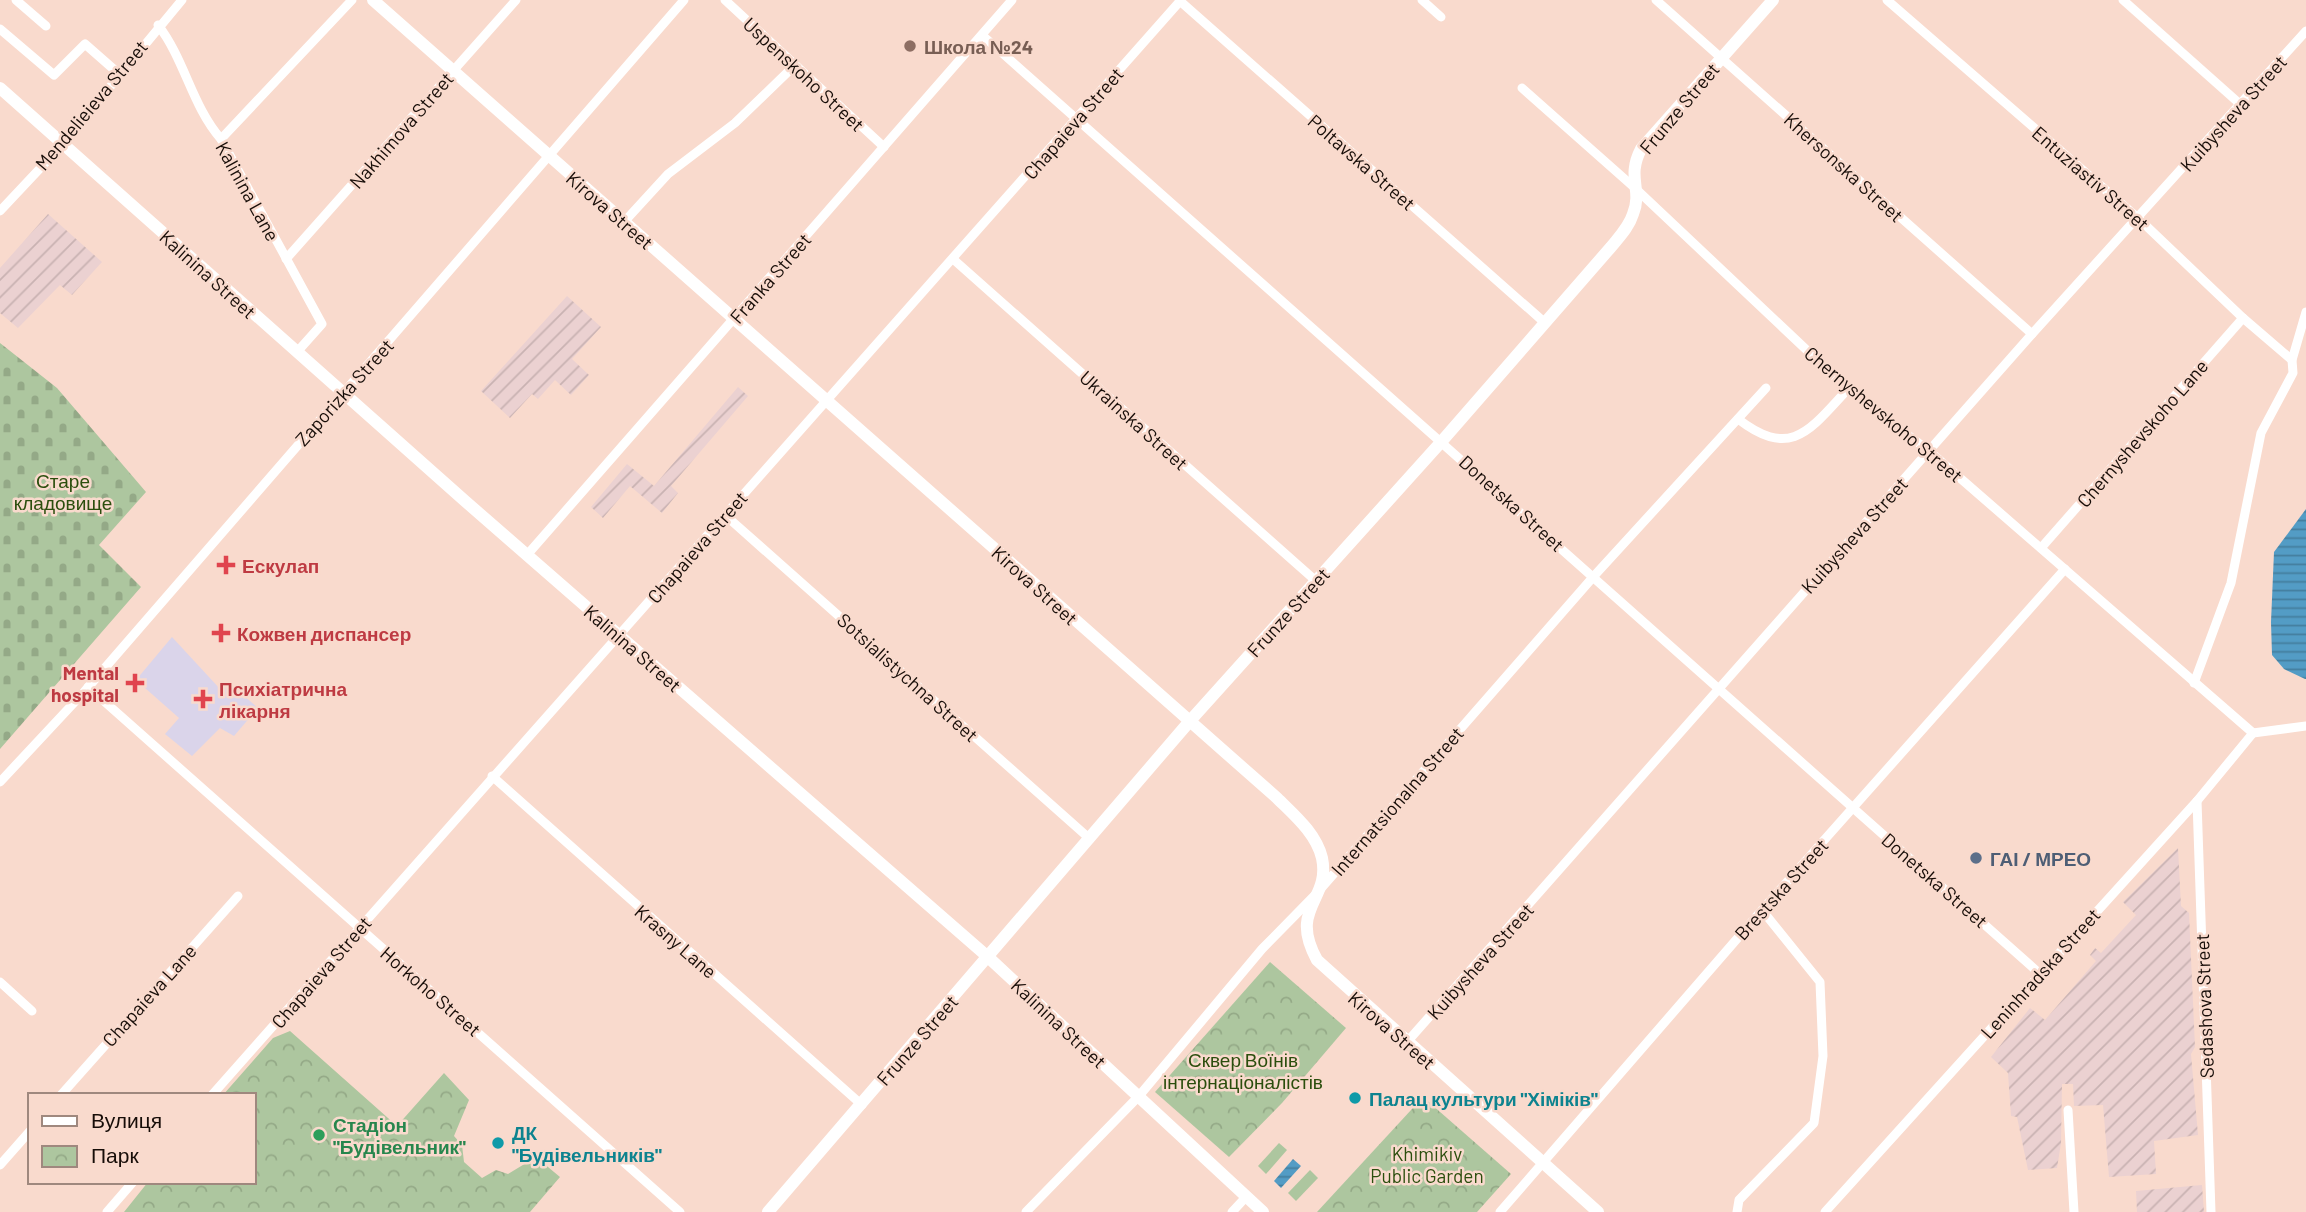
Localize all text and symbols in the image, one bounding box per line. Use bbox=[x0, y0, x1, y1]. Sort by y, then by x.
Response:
street label: Uspenskoho Street bbox=[739, 12, 869, 136]
street label: Mendelieieva Street bbox=[30, 35, 152, 175]
place label: Школа №24 bbox=[924, 35, 1033, 58]
marker: Школа №24 bbox=[902, 38, 918, 54]
street label: Kuibysheva Street bbox=[2175, 50, 2291, 176]
street label: Frunze Street bbox=[1634, 58, 1724, 158]
street label: Chapaieva Street bbox=[1018, 62, 1128, 184]
street label: Nakhimova Street bbox=[344, 67, 458, 193]
street label: Khersonska Street bbox=[1780, 107, 1908, 227]
street label: Poltavska Street bbox=[1304, 109, 1420, 215]
street label: Entuziastiv Street bbox=[2028, 121, 2154, 235]
street label: Kalinina Lane bbox=[211, 137, 285, 245]
street label: Kirova Street bbox=[562, 166, 658, 254]
street label: Kalinina Street bbox=[155, 225, 261, 323]
street label: Franka Street bbox=[725, 228, 815, 328]
street label: Zaporizka Street bbox=[290, 334, 398, 450]
street label: Chernyshevskoho Street bbox=[1800, 341, 1968, 487]
street label: Chernyshevskoho Lane bbox=[2072, 354, 2212, 512]
street label: Ukrainska Street bbox=[1075, 365, 1193, 475]
street label: Donetska Street bbox=[1455, 450, 1569, 556]
park label: Старе кладовище bbox=[14, 469, 112, 514]
street label: Kuibysheva Street bbox=[1796, 472, 1912, 598]
street label: Chapaieva Street bbox=[642, 486, 752, 608]
street label: Kirova Street bbox=[987, 541, 1083, 629]
place label: Ескулап bbox=[242, 554, 319, 577]
marker: Ескулап bbox=[216, 555, 236, 575]
street label: Frunze Street bbox=[1242, 563, 1334, 661]
street label: Kalinina Street bbox=[580, 600, 686, 696]
street label: Sotsialistychna Street bbox=[833, 608, 983, 746]
place label: Кожвен диспансер bbox=[237, 622, 411, 645]
marker: Кожвен диспансер bbox=[211, 623, 231, 643]
place label: Mental hospital bbox=[51, 661, 119, 706]
marker: Mental hospital bbox=[125, 673, 145, 693]
place label: Психіатрична лікарня bbox=[219, 677, 347, 722]
marker: Психіатрична лікарня bbox=[193, 689, 213, 709]
street label: Internatsionalna Street bbox=[1326, 722, 1468, 880]
street label: Donetska Street bbox=[1877, 828, 1993, 932]
street label: Brestska Street bbox=[1729, 834, 1833, 944]
place label: ГАІ / МРЕО bbox=[1990, 847, 2091, 870]
marker: ГАІ / МРЕО bbox=[1968, 850, 1984, 866]
street label: Kuibysheva Street bbox=[1422, 898, 1538, 1024]
street label: Krasny Lane bbox=[630, 899, 722, 983]
street label: Leninhradska Street bbox=[1975, 903, 2105, 1043]
street label: Chapaieva Street bbox=[266, 911, 376, 1033]
street label: Sedashova Street bbox=[2190, 933, 2218, 1079]
street label: Chapaieva Lane bbox=[97, 939, 201, 1051]
street label: Horkoho Street bbox=[376, 941, 486, 1041]
street label: Kalinina Street bbox=[1007, 973, 1111, 1073]
street label: Kirova Street bbox=[1344, 986, 1440, 1074]
street label: Frunze Street bbox=[872, 990, 962, 1090]
park label: Сквер Воїнів інтернаціоналістів bbox=[1163, 1048, 1323, 1093]
place label: Палац культури "Хіміків" bbox=[1369, 1087, 1598, 1110]
marker: Палац культури "Хіміків" bbox=[1347, 1090, 1363, 1106]
legend bbox=[28, 1093, 256, 1184]
text: Вулиця bbox=[91, 1107, 162, 1132]
place label: Стадіон "Будівельник" bbox=[333, 1113, 466, 1158]
place label: ДК "Будівельників" bbox=[512, 1121, 662, 1166]
marker: Стадіон "Будівельник" bbox=[311, 1127, 327, 1143]
marker: ДК "Будівельників" bbox=[490, 1135, 506, 1151]
text: Парк bbox=[91, 1142, 139, 1167]
park label: Khimikiv Public Garden bbox=[1370, 1142, 1484, 1187]

